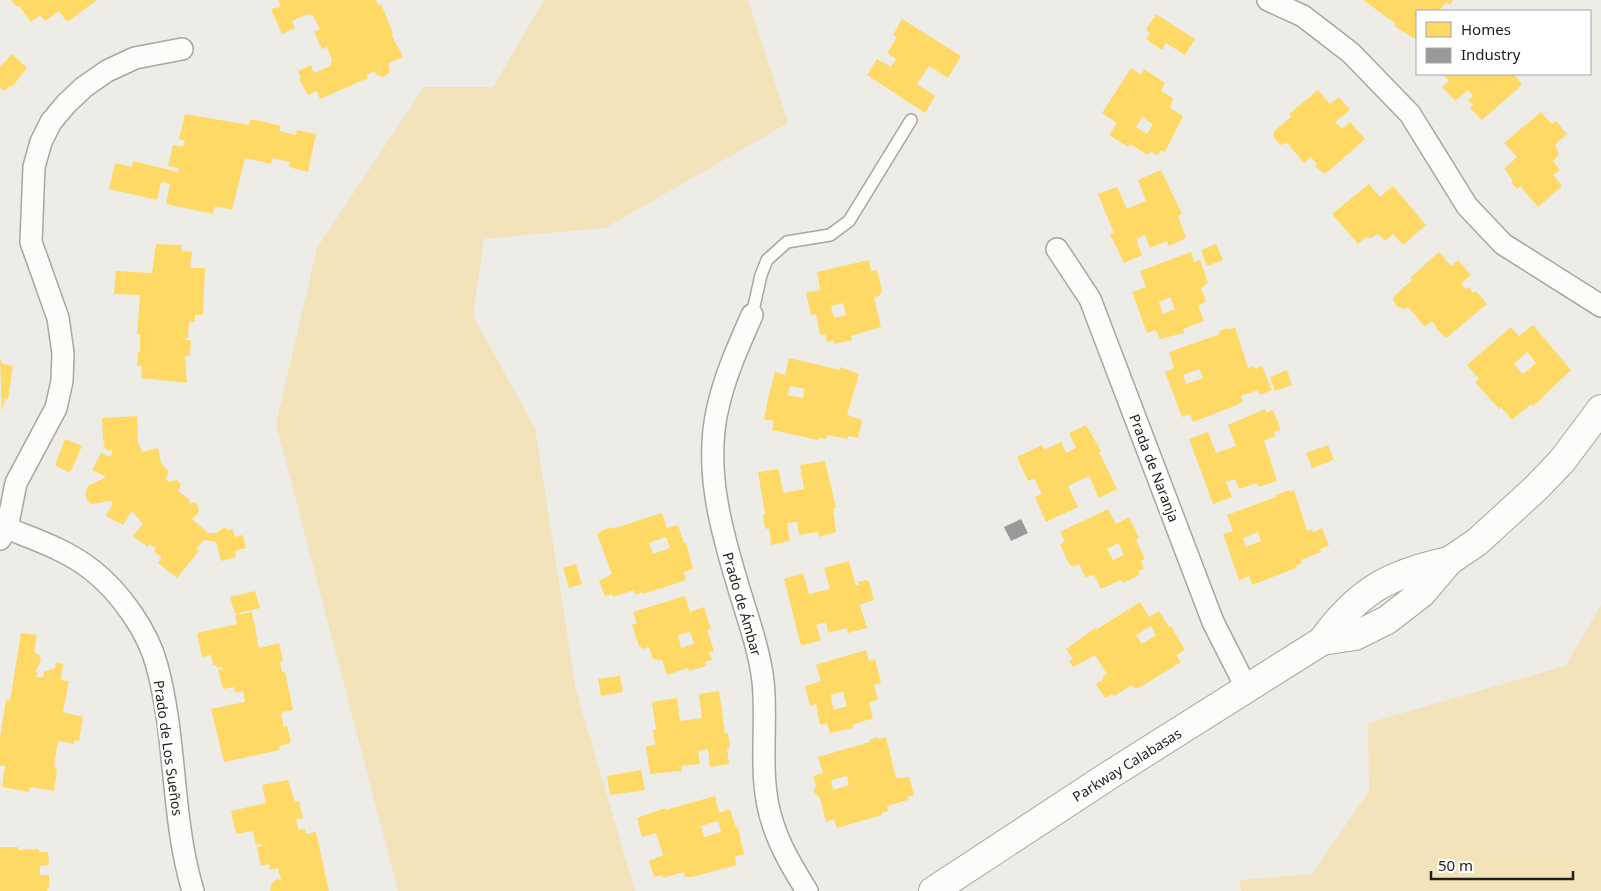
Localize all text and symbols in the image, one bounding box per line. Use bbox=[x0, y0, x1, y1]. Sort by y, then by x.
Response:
legend bbox=[1416, 10, 1591, 75]
text: Homes bbox=[1461, 19, 1511, 39]
text: Industry bbox=[1461, 44, 1521, 64]
street label: Prada de Naranja bbox=[1125, 411, 1184, 524]
street label: Prado de Ámbar bbox=[719, 550, 766, 658]
street label: Prado de Los Sueños bbox=[150, 679, 187, 817]
street label: Parkway Calabasas bbox=[1069, 723, 1185, 806]
scale bar bbox=[1431, 848, 1574, 880]
text: 50 m bbox=[1438, 855, 1473, 875]

